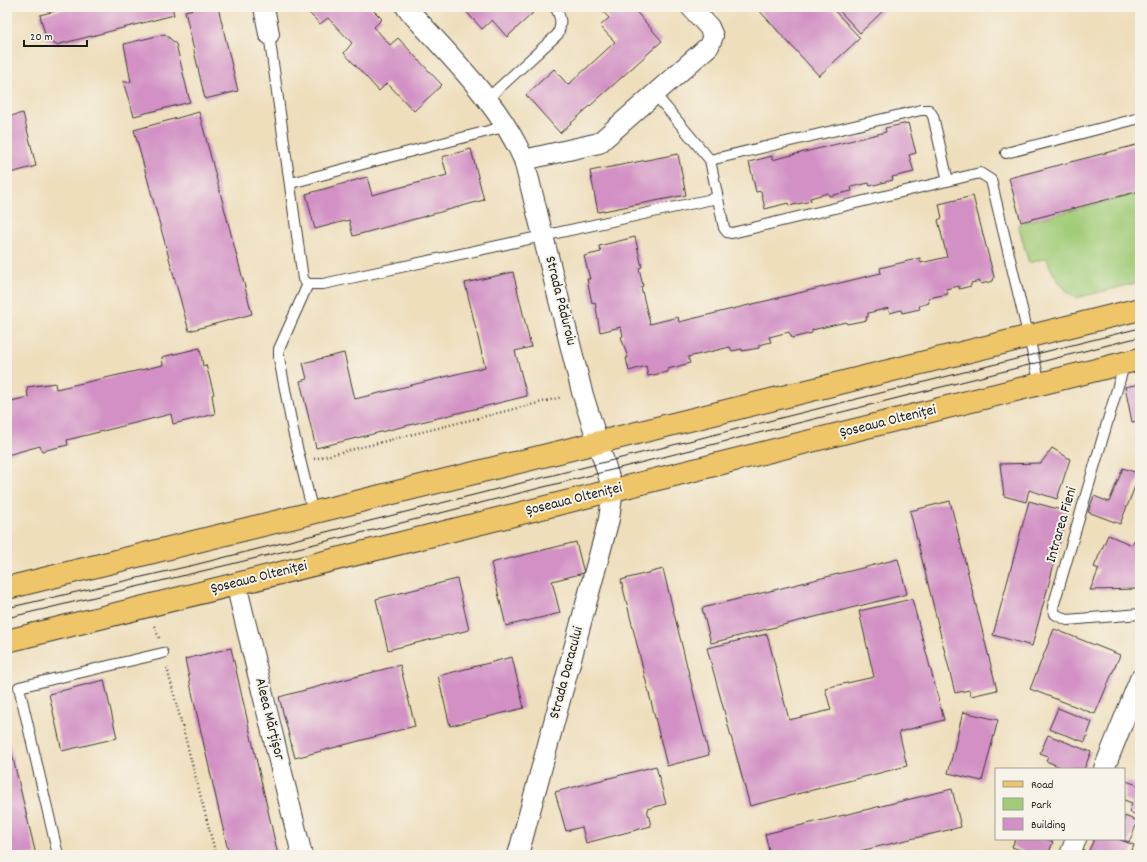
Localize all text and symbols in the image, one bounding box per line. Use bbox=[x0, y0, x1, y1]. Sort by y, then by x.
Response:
scale bar bbox=[24, 22, 87, 48]
text: 20 m bbox=[30, 29, 53, 46]
street label: Strada Păduroiu bbox=[538, 254, 582, 348]
street label: Șoseaua Olteniței bbox=[837, 399, 939, 445]
street label: Șoseaua Olteniței bbox=[523, 477, 625, 523]
street label: Intrarea Fieni bbox=[1041, 484, 1083, 566]
street label: Șoseaua Olteniței bbox=[208, 555, 310, 601]
street label: Strada Daracului bbox=[544, 624, 590, 722]
street label: Aleea Mărțișor bbox=[248, 676, 290, 763]
legend bbox=[995, 768, 1125, 840]
text: Road bbox=[1031, 777, 1053, 794]
text: Park bbox=[1031, 797, 1052, 814]
text: Building bbox=[1031, 817, 1066, 834]

